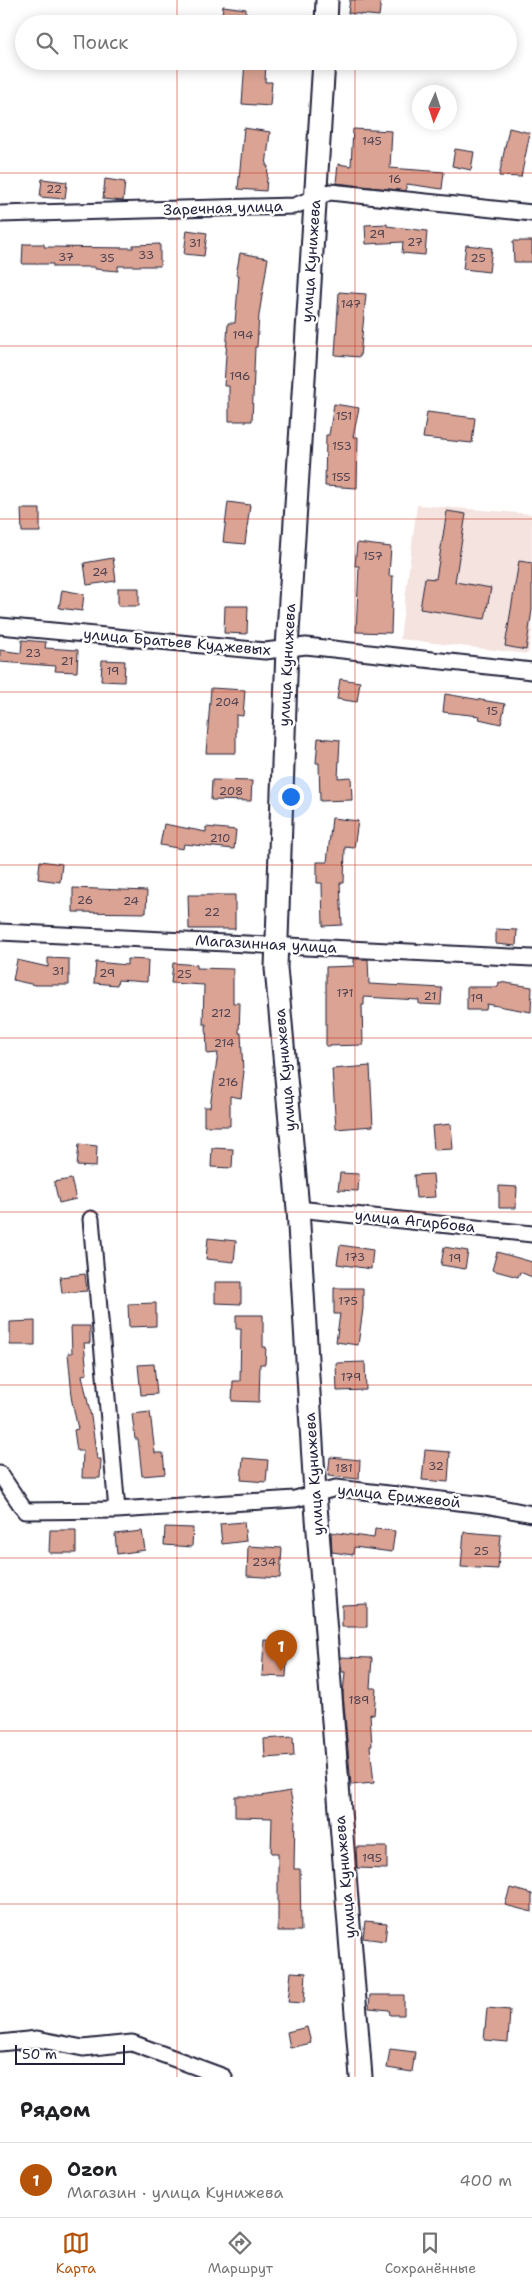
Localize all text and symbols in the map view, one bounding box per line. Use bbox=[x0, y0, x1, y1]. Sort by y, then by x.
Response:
search box bbox=[15, 15, 517, 70]
icon: search bbox=[33, 29, 61, 57]
text: Поиск bbox=[73, 30, 128, 55]
north arrow bbox=[412, 85, 457, 130]
house number: 145 bbox=[362, 133, 382, 149]
house number: 16 bbox=[388, 171, 402, 187]
house number: 22 bbox=[46, 181, 62, 197]
street label: Заречная улица bbox=[163, 196, 284, 220]
street label: улица Кунижева bbox=[297, 198, 325, 323]
house number: 29 bbox=[369, 226, 385, 242]
house number: 27 bbox=[407, 234, 423, 250]
house number: 31 bbox=[189, 235, 201, 251]
house number: 33 bbox=[138, 247, 154, 263]
house number: 37 bbox=[58, 249, 74, 265]
house number: 35 bbox=[99, 250, 115, 266]
house number: 25 bbox=[470, 250, 486, 266]
house number: 147 bbox=[341, 296, 361, 312]
house number: 194 bbox=[233, 327, 253, 343]
house number: 196 bbox=[229, 368, 251, 384]
house number: 151 bbox=[336, 408, 352, 424]
house number: 153 bbox=[332, 438, 352, 454]
house number: 155 bbox=[331, 469, 351, 485]
house number: 157 bbox=[363, 548, 383, 564]
house number: 24 bbox=[92, 564, 108, 580]
street label: улица Кунижева bbox=[274, 602, 300, 727]
street label: улица Братьев Куджевых bbox=[83, 624, 272, 660]
house number: 23 bbox=[25, 645, 41, 661]
house number: 21 bbox=[61, 653, 73, 669]
house number: 19 bbox=[107, 663, 119, 679]
house number: 204 bbox=[215, 694, 239, 710]
house number: 15 bbox=[486, 703, 498, 719]
house number: 208 bbox=[219, 783, 243, 799]
your location bbox=[278, 784, 304, 810]
house number: 210 bbox=[210, 830, 230, 846]
house number: 26 bbox=[77, 892, 93, 908]
house number: 24 bbox=[123, 893, 139, 909]
house number: 22 bbox=[204, 904, 220, 920]
street label: Магазинная улица bbox=[195, 930, 338, 958]
house number: 31 bbox=[52, 963, 64, 979]
house number: 29 bbox=[99, 965, 115, 981]
house number: 25 bbox=[176, 966, 192, 982]
house number: 171 bbox=[336, 985, 354, 1001]
house number: 21 bbox=[424, 988, 436, 1004]
house number: 19 bbox=[471, 990, 483, 1006]
house number: 212 bbox=[211, 1005, 231, 1021]
street label: улица Кунижева bbox=[270, 1007, 300, 1132]
house number: 214 bbox=[214, 1035, 234, 1051]
house number: 216 bbox=[218, 1074, 238, 1090]
street label: улица Агирбова bbox=[354, 1205, 477, 1237]
house number: 173 bbox=[345, 1249, 365, 1265]
house number: 19 bbox=[449, 1250, 461, 1266]
house number: 175 bbox=[338, 1293, 358, 1309]
house number: 179 bbox=[341, 1369, 361, 1385]
street label: улица Кунижева bbox=[300, 1411, 328, 1536]
house number: 32 bbox=[428, 1458, 444, 1474]
house number: 181 bbox=[335, 1460, 353, 1476]
street label: улица Ерижевой bbox=[336, 1480, 462, 1512]
house number: 25 bbox=[473, 1543, 489, 1559]
house number: 234 bbox=[252, 1554, 276, 1570]
pin: 1 bbox=[265, 1630, 297, 1671]
house number: 189 bbox=[348, 1692, 370, 1708]
street label: улица Кунижева bbox=[330, 1814, 360, 1939]
house number: 195 bbox=[362, 1850, 382, 1866]
scale bar bbox=[15, 2042, 125, 2065]
text: 50 m bbox=[22, 2045, 57, 2063]
text: Рядом bbox=[20, 2096, 90, 2124]
text: Ozon bbox=[67, 2157, 117, 2182]
text: 1 bbox=[32, 2170, 40, 2191]
text: 400 m bbox=[459, 2170, 512, 2191]
text: Магазин · улица Кунижева bbox=[67, 2182, 283, 2203]
tab: Карта bbox=[56, 2229, 96, 2277]
tab: Маршрут bbox=[208, 2229, 273, 2277]
tab: Сохранённые bbox=[385, 2229, 476, 2277]

